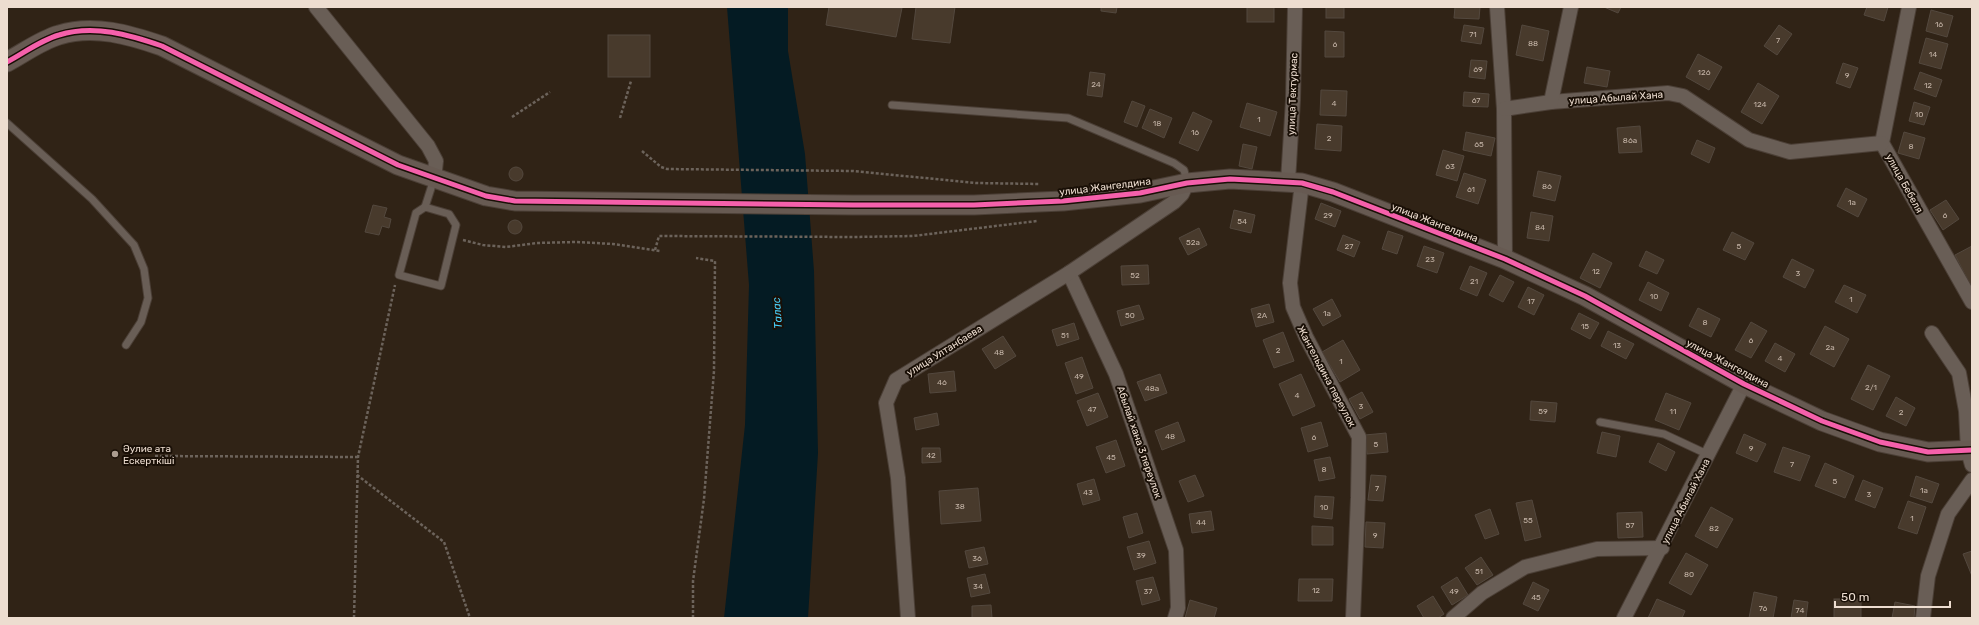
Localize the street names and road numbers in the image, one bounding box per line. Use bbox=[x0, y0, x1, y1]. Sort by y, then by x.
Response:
street label: улица Тектурмас bbox=[1286, 52, 1300, 135]
street label: улица Абылай Хана bbox=[1569, 89, 1663, 107]
street label: улица Бебеля bbox=[1883, 152, 1925, 215]
street label: улица Жангелдина bbox=[1059, 175, 1152, 199]
street label: улица Жангелдина bbox=[1390, 201, 1480, 245]
street label: улица Ултанбаева bbox=[905, 323, 985, 379]
street label: Жангельдина переулок bbox=[1294, 324, 1358, 430]
street label: улица Жангелдина bbox=[1684, 337, 1771, 391]
street label: Абылай хана 3 переулок bbox=[1114, 385, 1164, 501]
street label: улица Абылай Хана bbox=[1659, 457, 1713, 546]

